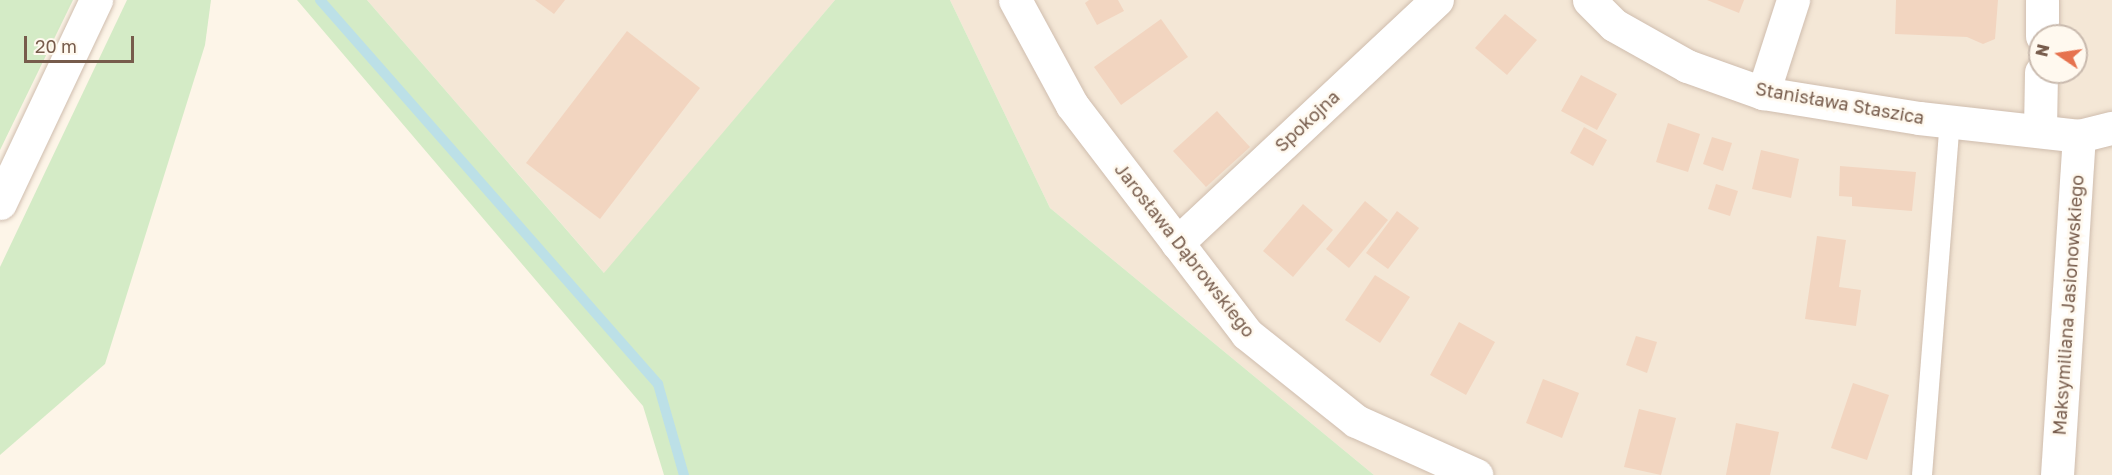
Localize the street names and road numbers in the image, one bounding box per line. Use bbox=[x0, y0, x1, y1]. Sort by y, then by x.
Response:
street label: Stanisława Staszica bbox=[1754, 78, 1926, 128]
street label: Spokojna bbox=[1270, 86, 1344, 156]
street label: Jarosława Dąbrowskiego bbox=[1110, 159, 1260, 341]
street label: Maksymiliana Jasionowskiego bbox=[2048, 174, 2088, 436]

